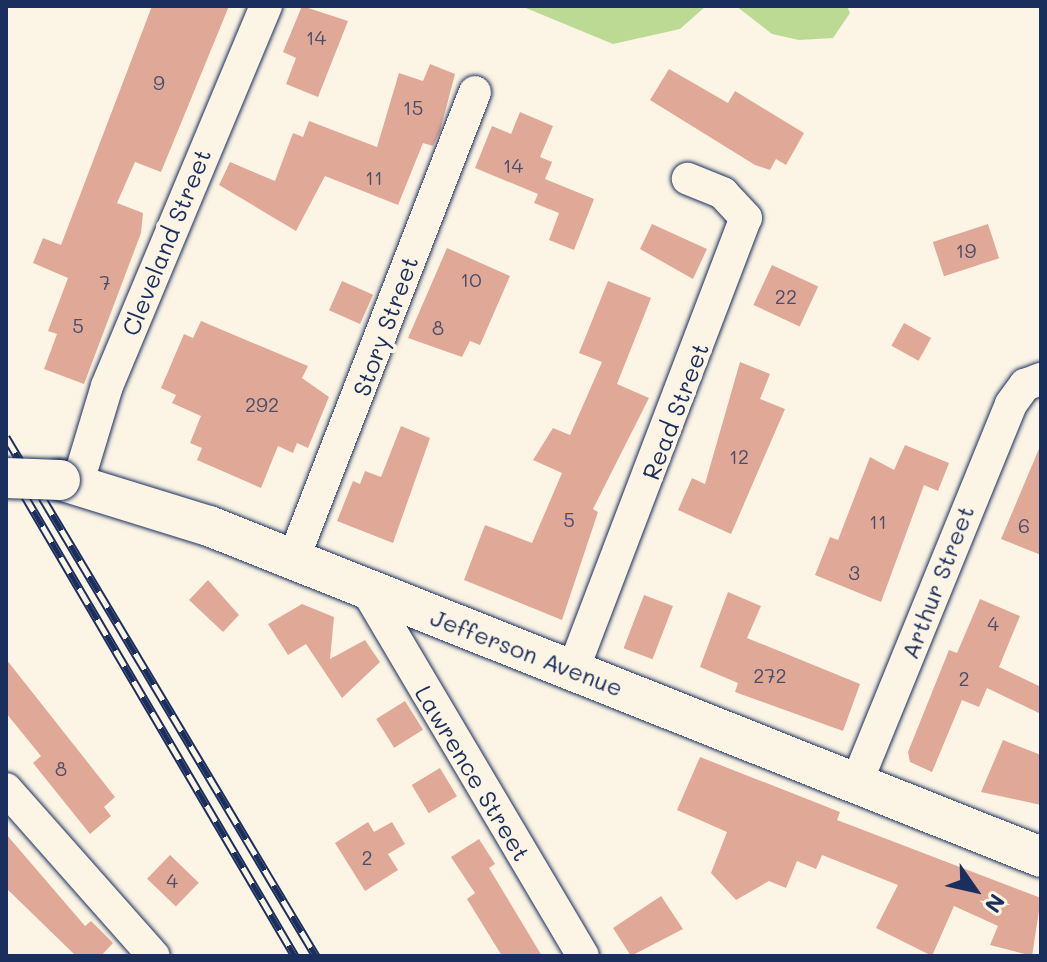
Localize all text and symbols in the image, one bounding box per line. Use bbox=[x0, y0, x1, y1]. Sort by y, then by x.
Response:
house number: 14 bbox=[306, 25, 326, 49]
house number: 9 bbox=[153, 70, 165, 94]
house number: 15 bbox=[403, 95, 423, 119]
street label: Cleveland Street bbox=[115, 144, 217, 340]
house number: 14 bbox=[503, 153, 523, 177]
house number: 11 bbox=[365, 165, 383, 189]
house number: 19 bbox=[956, 238, 976, 262]
street label: Story Street bbox=[346, 252, 424, 400]
house number: 10 bbox=[460, 267, 482, 291]
house number: 7 bbox=[99, 270, 111, 294]
house number: 22 bbox=[775, 284, 797, 308]
house number: 5 bbox=[72, 313, 84, 337]
house number: 8 bbox=[432, 315, 444, 339]
street label: Read Street bbox=[636, 338, 714, 484]
house number: 292 bbox=[245, 392, 279, 416]
house number: 12 bbox=[729, 444, 749, 468]
street label: Arthur Street bbox=[895, 501, 979, 663]
house number: 5 bbox=[563, 507, 575, 531]
house number: 11 bbox=[869, 509, 887, 533]
house number: 6 bbox=[1018, 513, 1030, 537]
house number: 3 bbox=[848, 560, 860, 584]
street label: Jefferson Avenue bbox=[427, 602, 627, 702]
house number: 4 bbox=[987, 611, 999, 635]
house number: 272 bbox=[753, 663, 787, 687]
house number: 2 bbox=[958, 666, 970, 690]
street label: Lawrence Street bbox=[409, 680, 537, 866]
house number: 8 bbox=[55, 756, 67, 780]
house number: 2 bbox=[361, 845, 373, 869]
north arrow bbox=[935, 850, 1015, 930]
house number: 4 bbox=[166, 868, 178, 892]
text: N bbox=[979, 889, 1012, 919]

